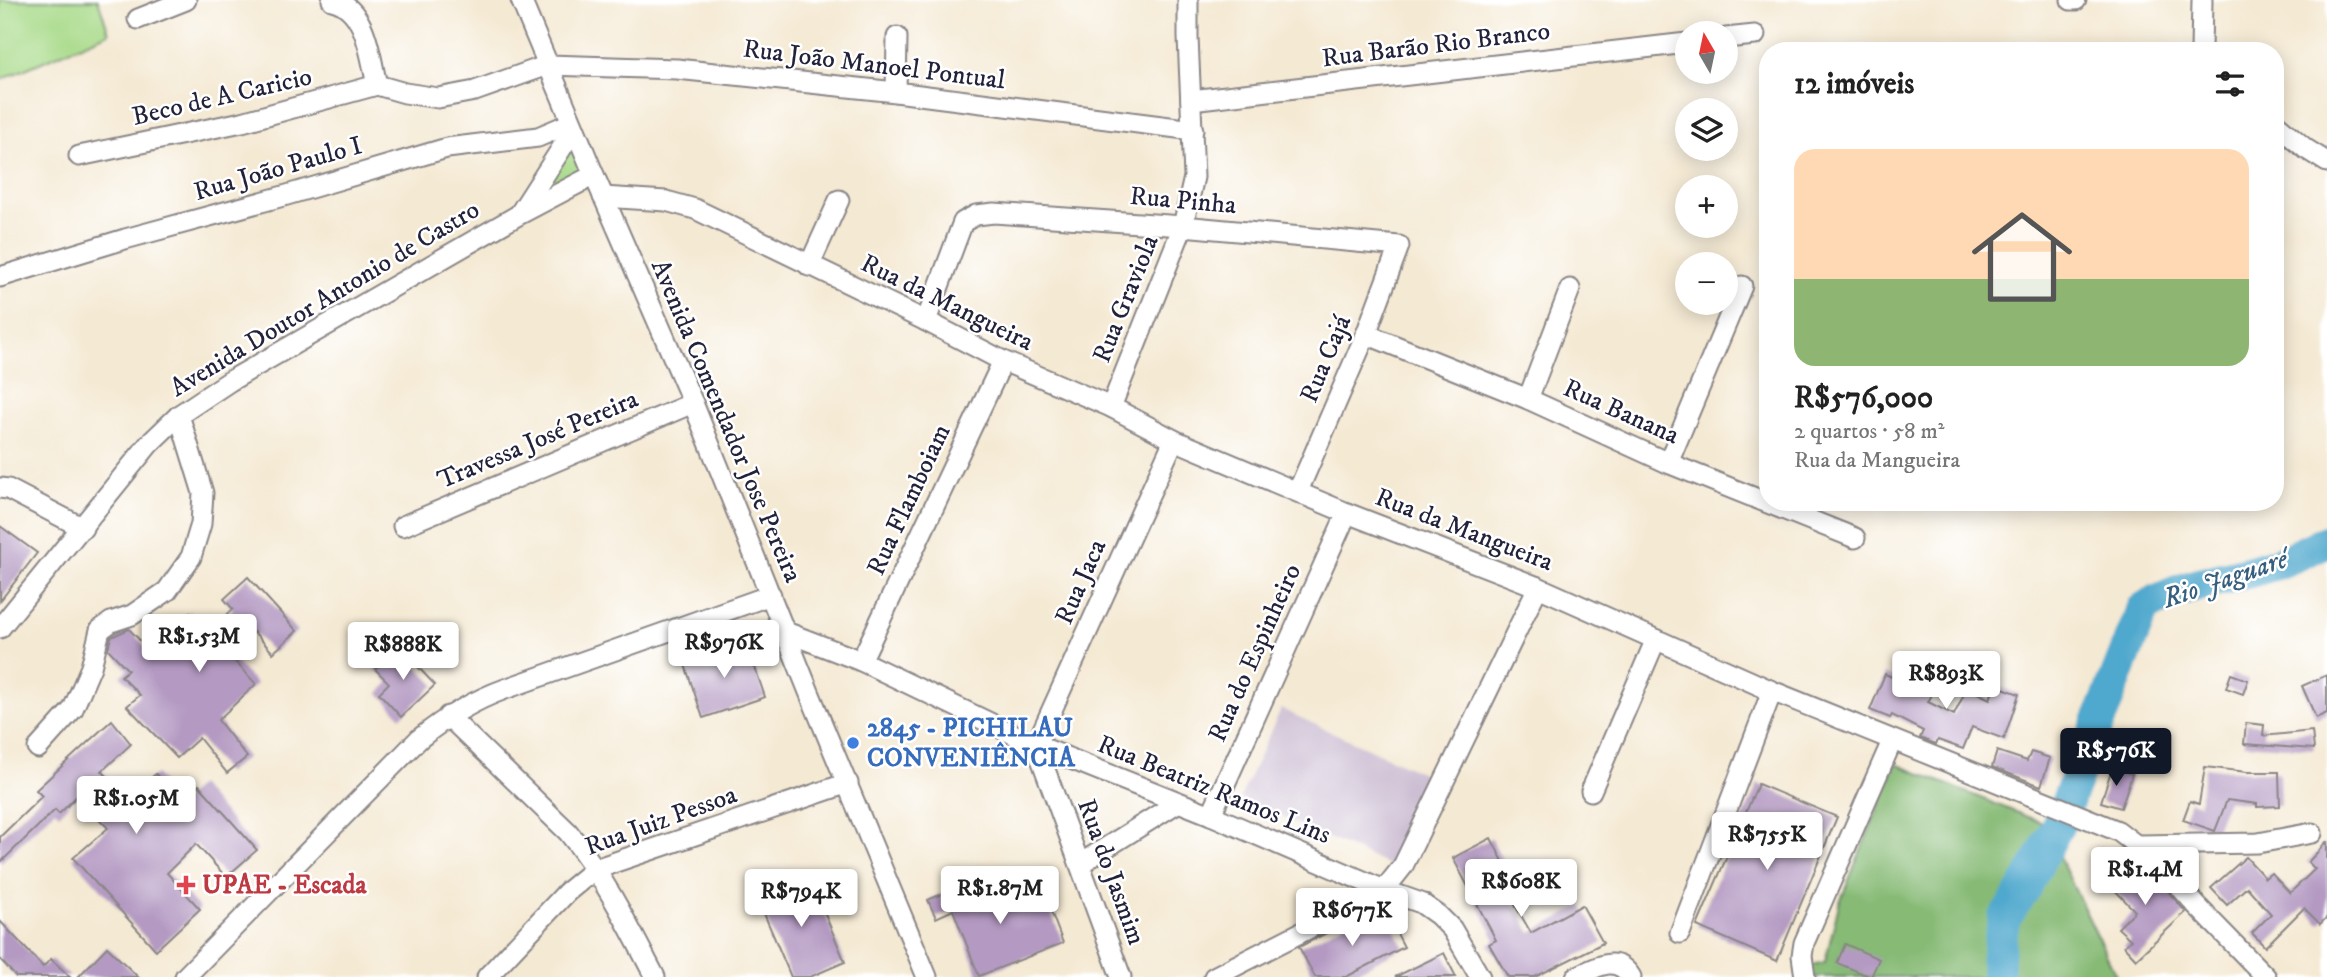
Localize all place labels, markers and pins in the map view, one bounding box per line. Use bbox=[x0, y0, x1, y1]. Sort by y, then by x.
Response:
pin: R$1.53M bbox=[134, 614, 264, 674]
pin: R$976K bbox=[667, 620, 781, 680]
pin: R$888K bbox=[346, 622, 460, 682]
pin: R$893K bbox=[1889, 652, 2003, 711]
place label: 2845 - PICHILAU CONVENIÊNCIA bbox=[867, 712, 1076, 775]
pin: R$576K bbox=[2059, 728, 2173, 788]
marker: 2845 - PICHILAU CONVENIÊNCIA bbox=[845, 735, 861, 751]
pin: R$1.05M bbox=[71, 776, 201, 836]
pin: R$755K bbox=[1710, 812, 1824, 872]
pin: R$1.4M bbox=[2088, 848, 2202, 907]
pin: R$608K bbox=[1464, 860, 1578, 919]
pin: R$1.87M bbox=[935, 866, 1065, 926]
place label: UPAE - Escada bbox=[202, 869, 367, 902]
pin: R$794K bbox=[744, 870, 858, 929]
marker: UPAE - Escada bbox=[176, 875, 196, 895]
pin: R$677K bbox=[1295, 888, 1409, 948]

